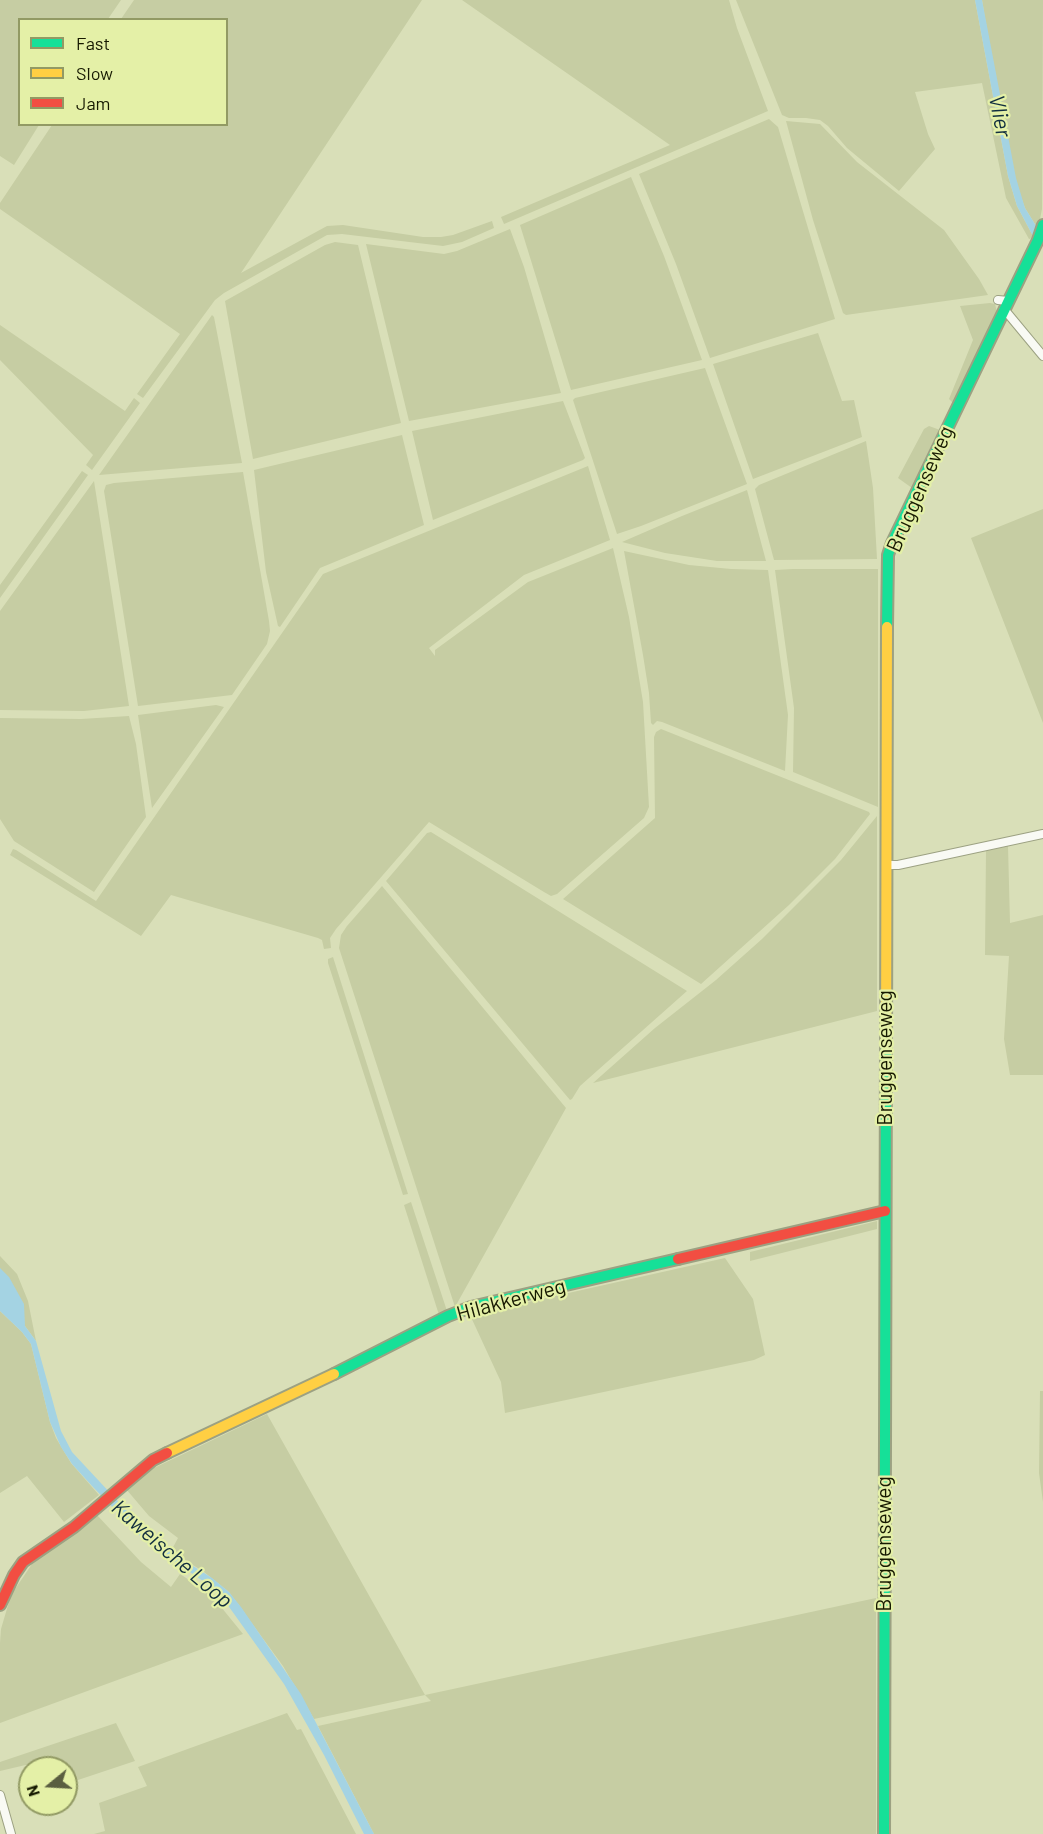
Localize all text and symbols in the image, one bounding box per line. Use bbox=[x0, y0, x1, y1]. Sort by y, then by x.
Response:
legend bbox=[18, 18, 228, 126]
text: Fast bbox=[76, 32, 110, 54]
text: Slow bbox=[76, 62, 113, 84]
text: Jam bbox=[76, 92, 110, 114]
water label: Vlier bbox=[983, 93, 1017, 139]
street label: Bruggenseweg bbox=[881, 422, 959, 556]
street label: Bruggenseweg bbox=[872, 990, 898, 1126]
street label: Hilakkerweg bbox=[454, 1273, 568, 1327]
street label: Bruggenseweg bbox=[871, 1476, 897, 1612]
water label: Kaweische Loop bbox=[106, 1494, 238, 1614]
north arrow bbox=[18, 1756, 78, 1816]
text: N bbox=[22, 1783, 43, 1799]

